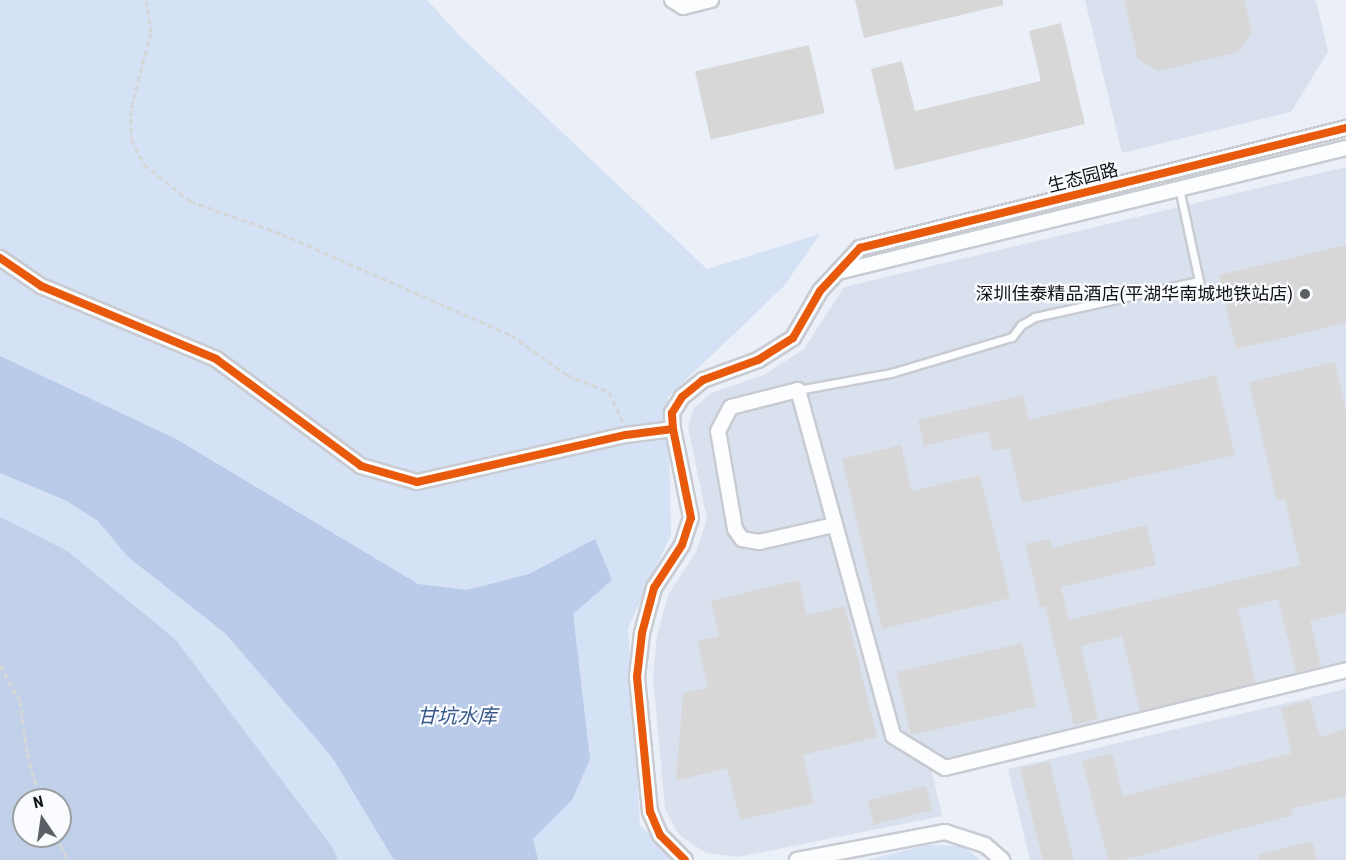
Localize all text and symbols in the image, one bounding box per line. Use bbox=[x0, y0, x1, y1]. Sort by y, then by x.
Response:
street label: 生态园路 bbox=[1045, 159, 1121, 197]
place label: 深圳佳泰精品酒店(平湖华南城地铁站店) bbox=[976, 283, 1293, 305]
marker: 深圳佳泰精品酒店(平湖华南城地铁站店) bbox=[1298, 287, 1312, 301]
water label: 甘坑水库 bbox=[417, 704, 497, 728]
north arrow bbox=[12, 788, 72, 848]
text: N bbox=[31, 792, 45, 812]

